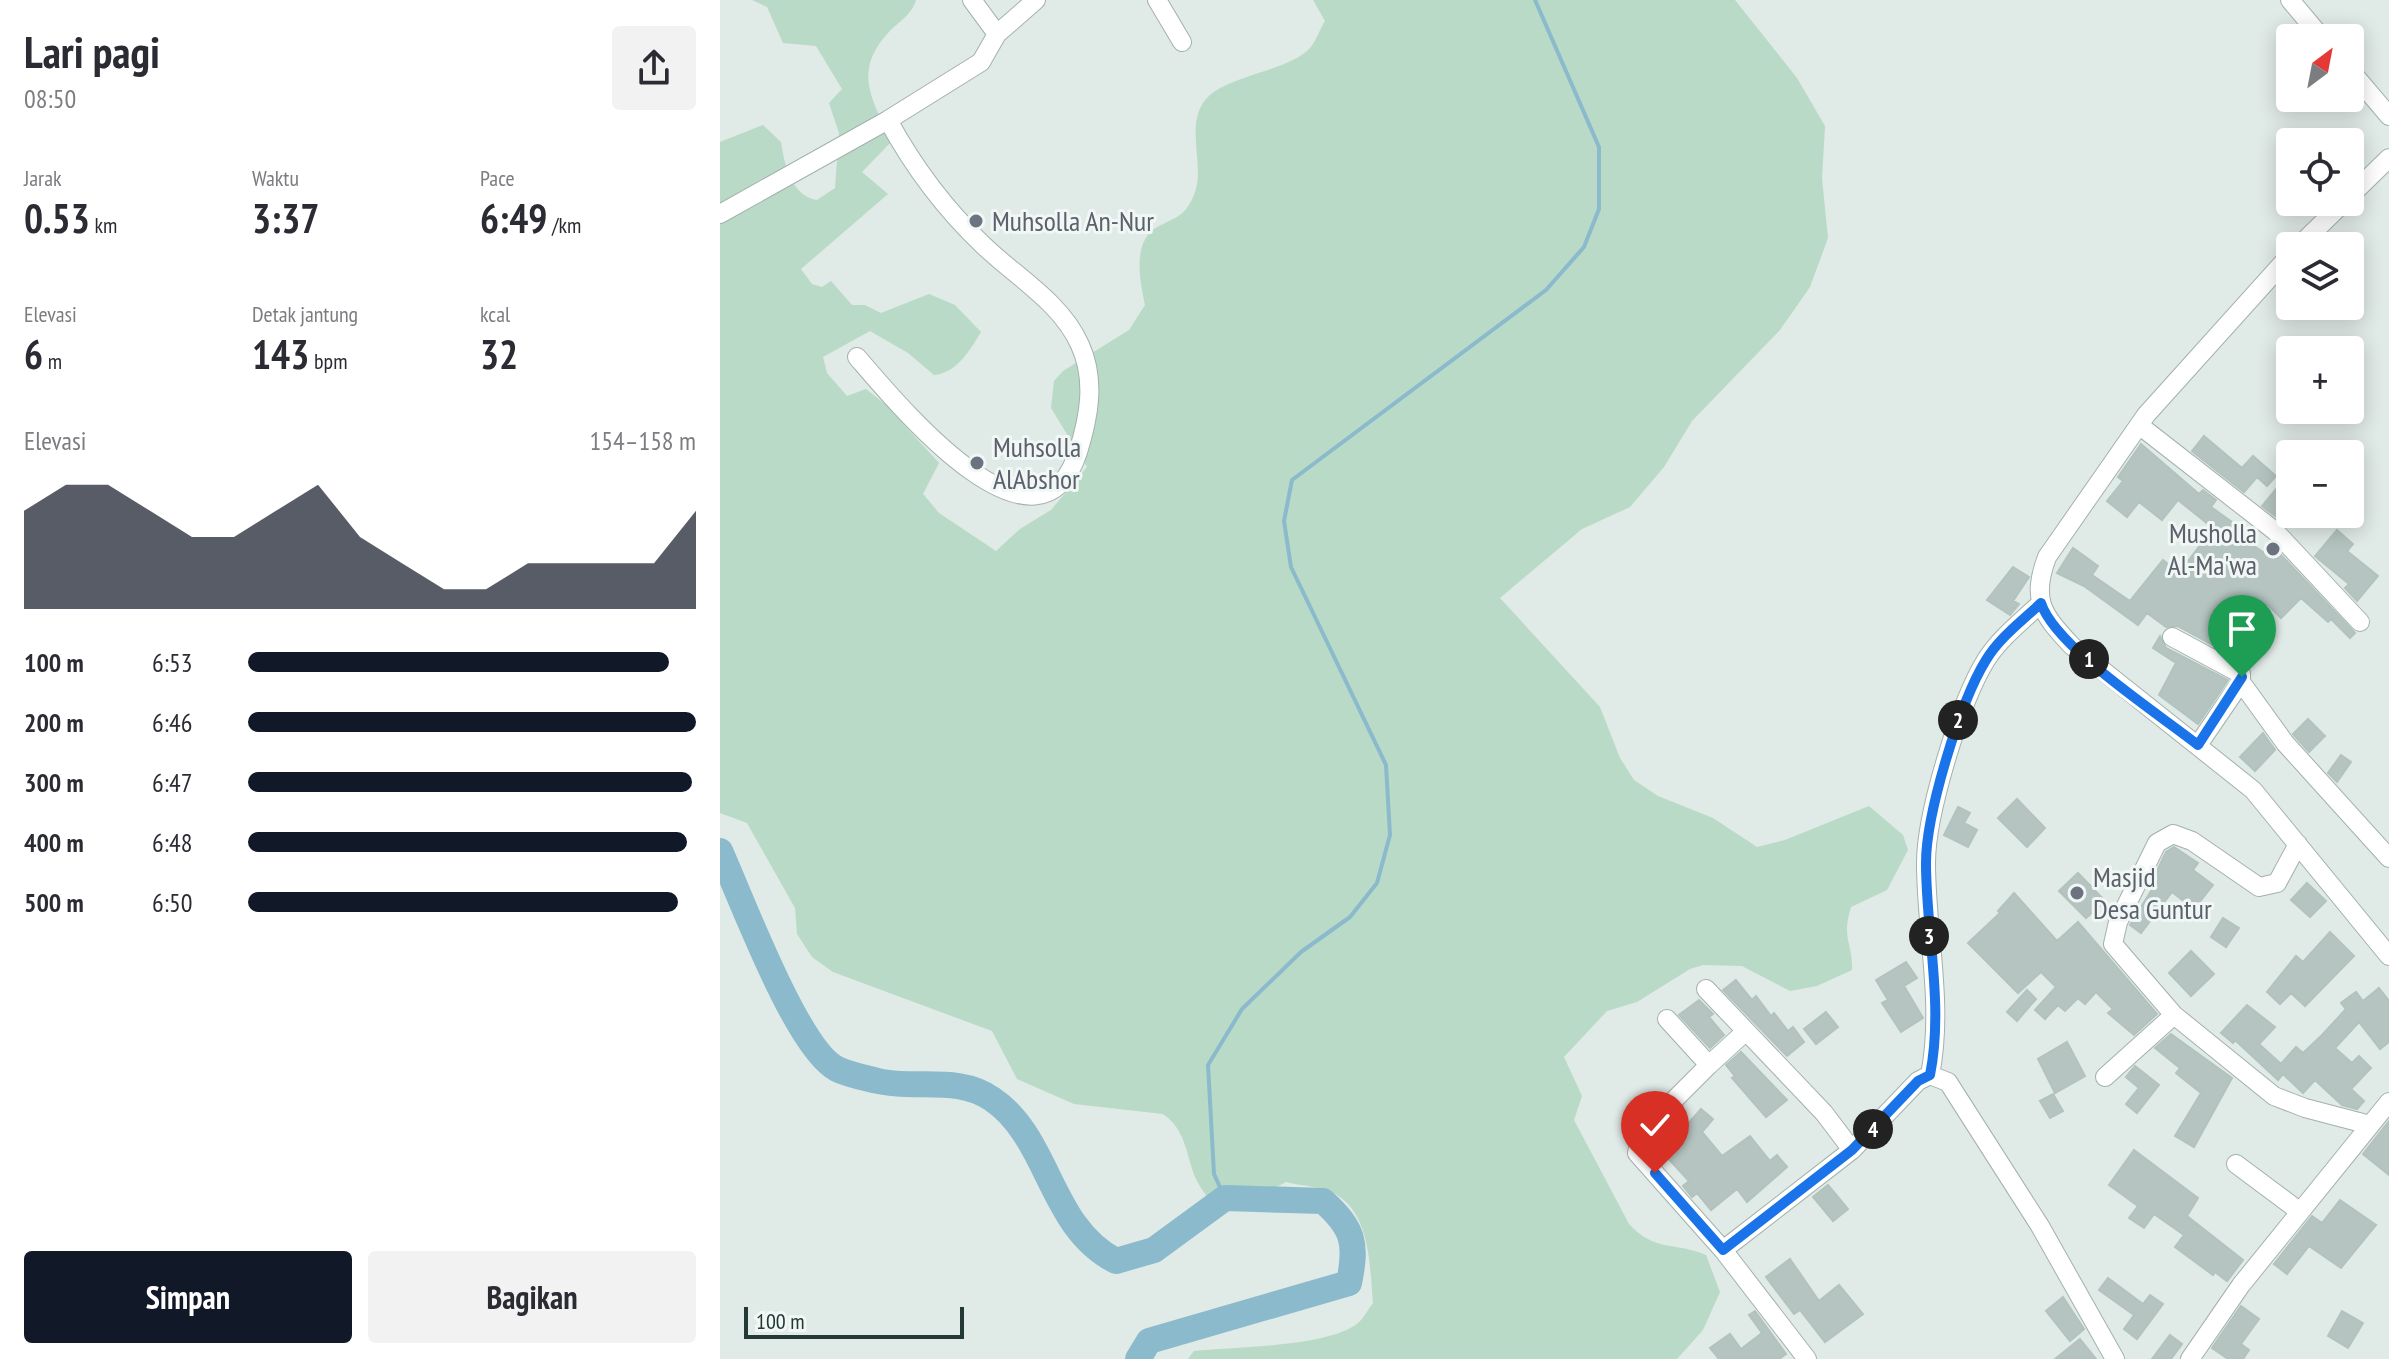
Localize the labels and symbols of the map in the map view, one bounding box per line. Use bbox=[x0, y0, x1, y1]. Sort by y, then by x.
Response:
north arrow bbox=[2276, 24, 2364, 112]
place label: Muhsolla An-Nur bbox=[992, 202, 1154, 239]
marker: Muhsolla An-Nur bbox=[967, 212, 985, 230]
place label: Muhsolla AlAbshor bbox=[993, 428, 1081, 497]
marker: Muhsolla AlAbshor bbox=[968, 454, 986, 472]
place label: Musholla Al-Ma'wa bbox=[2168, 514, 2257, 583]
marker: Musholla Al-Ma'wa bbox=[2264, 540, 2282, 558]
pin bbox=[2208, 595, 2276, 677]
pin: 1 bbox=[2069, 639, 2109, 679]
pin: 2 bbox=[1938, 700, 1978, 740]
place label: Masjid Desa Guntur bbox=[2093, 858, 2212, 927]
marker: Masjid Desa Guntur bbox=[2068, 884, 2086, 902]
pin: 3 bbox=[1909, 916, 1949, 956]
pin bbox=[1621, 1091, 1689, 1173]
pin: 4 bbox=[1853, 1109, 1893, 1149]
scale bar bbox=[744, 1303, 964, 1339]

